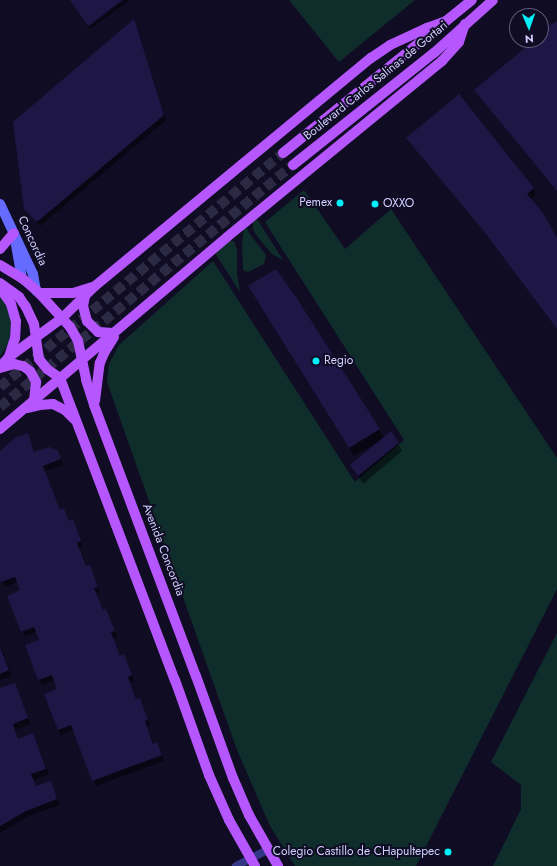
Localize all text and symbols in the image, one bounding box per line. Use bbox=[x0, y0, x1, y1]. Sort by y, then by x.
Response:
north arrow bbox=[509, 8, 549, 48]
street label: Boulevard Carlos Salinas de Gortari bbox=[301, 18, 451, 144]
text: N bbox=[525, 31, 534, 47]
place label: Pemex bbox=[299, 196, 332, 210]
place label: OXXO bbox=[383, 197, 414, 211]
marker: Pemex bbox=[335, 198, 345, 208]
marker: OXXO bbox=[370, 199, 380, 209]
street label: Concordia bbox=[14, 214, 50, 268]
place label: Regio bbox=[324, 354, 353, 368]
marker: Regio bbox=[311, 356, 321, 366]
street label: Avenida Concordia bbox=[139, 502, 187, 598]
place label: Colegio Castillo de CHapultepec bbox=[273, 845, 440, 859]
marker: Colegio Castillo de CHapultepec bbox=[443, 847, 453, 857]

